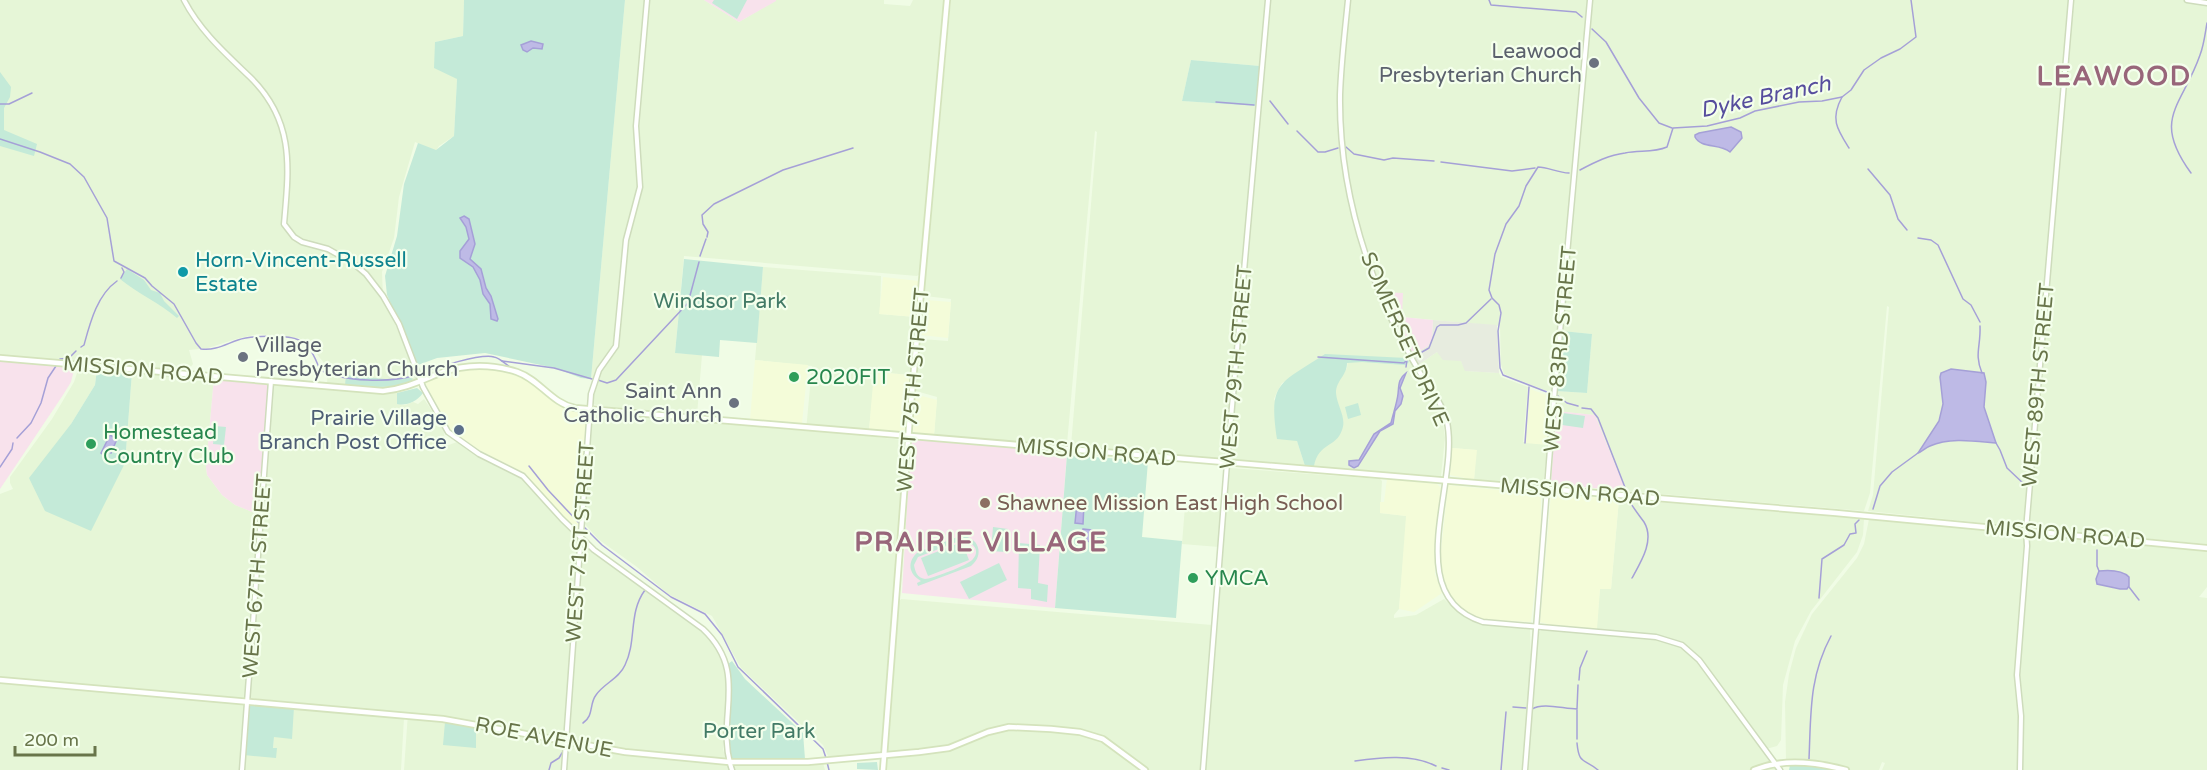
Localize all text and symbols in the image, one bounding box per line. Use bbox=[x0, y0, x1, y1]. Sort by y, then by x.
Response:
place label: Leawood Presbyterian Church bbox=[1379, 39, 1582, 88]
marker: Leawood Presbyterian Church bbox=[1587, 56, 1601, 70]
district label: LEAWOOD bbox=[2037, 60, 2191, 93]
water label: Dyke Branch bbox=[1698, 70, 1833, 123]
street label: WEST 83RD STREET bbox=[1539, 245, 1582, 453]
place label: Horn-Vincent-Russell Estate bbox=[195, 248, 407, 297]
street label: SOMERSET DRIVE bbox=[1355, 248, 1454, 430]
street label: WEST 79TH STREET bbox=[1215, 264, 1258, 470]
marker: Horn-Vincent-Russell Estate bbox=[176, 265, 190, 279]
street label: WEST 89TH STREET bbox=[2017, 282, 2060, 488]
street label: WEST 75TH STREET bbox=[892, 287, 935, 493]
park label: Windsor Park bbox=[653, 289, 787, 314]
place label: Village Presbyterian Church bbox=[255, 333, 458, 382]
marker: Village Presbyterian Church bbox=[236, 350, 250, 364]
street label: MISSION ROAD bbox=[62, 351, 224, 390]
place label: 2020FIT bbox=[806, 365, 891, 390]
marker: 2020FIT bbox=[787, 370, 801, 384]
place label: Saint Ann Catholic Church bbox=[563, 379, 722, 428]
marker: Saint Ann Catholic Church bbox=[727, 396, 741, 410]
place label: Prairie Village Branch Post Office bbox=[259, 406, 447, 455]
place label: Homestead Country Club bbox=[103, 420, 234, 469]
marker: Prairie Village Branch Post Office bbox=[452, 423, 466, 437]
street label: MISSION ROAD bbox=[1015, 433, 1177, 472]
marker: Homestead Country Club bbox=[84, 437, 98, 451]
street label: WEST 71ST STREET bbox=[561, 441, 600, 643]
street label: WEST 67TH STREET bbox=[238, 473, 277, 679]
street label: MISSION ROAD bbox=[1499, 473, 1661, 512]
place label: Shawnee Mission East High School bbox=[997, 491, 1343, 516]
marker: Shawnee Mission East High School bbox=[978, 496, 992, 510]
street label: MISSION ROAD bbox=[1984, 515, 2146, 554]
district label: PRAIRIE VILLAGE bbox=[854, 526, 1108, 559]
place label: YMCA bbox=[1205, 566, 1269, 591]
marker: YMCA bbox=[1186, 571, 1200, 585]
street label: ROE AVENUE bbox=[473, 712, 615, 763]
scale bar bbox=[15, 719, 94, 757]
park label: Porter Park bbox=[703, 719, 815, 744]
text: 200 m bbox=[24, 729, 79, 751]

